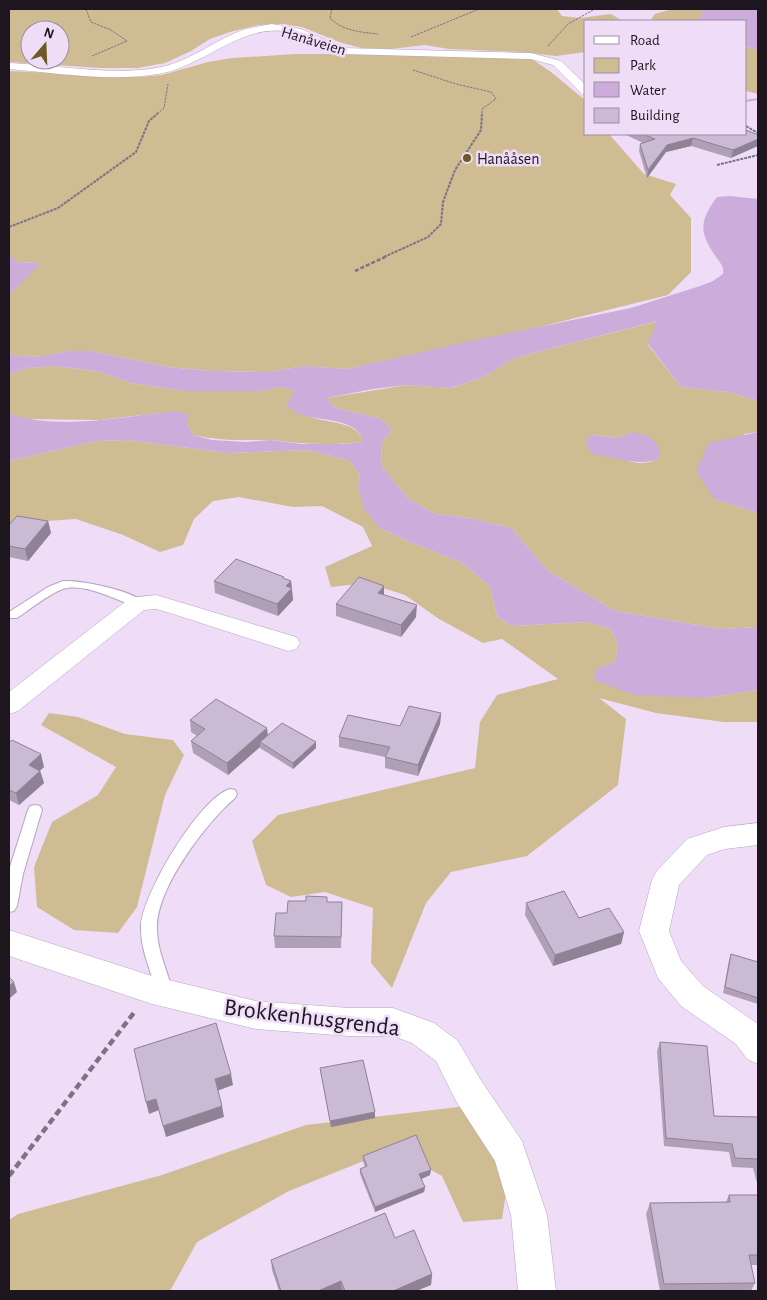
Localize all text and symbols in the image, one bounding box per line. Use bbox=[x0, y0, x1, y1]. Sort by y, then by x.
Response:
north arrow bbox=[20, 20, 70, 70]
legend bbox=[584, 20, 747, 135]
street label: Hanåveien bbox=[279, 24, 348, 58]
text: N bbox=[42, 25, 56, 42]
text: Road bbox=[630, 33, 660, 48]
text: Park bbox=[630, 58, 656, 73]
text: Water bbox=[630, 83, 666, 98]
text: Building bbox=[630, 108, 680, 123]
place label: Hanååsen bbox=[477, 151, 539, 167]
marker: Hanååsen bbox=[461, 152, 473, 164]
street label: Brokkenhusgrenda bbox=[223, 995, 401, 1041]

